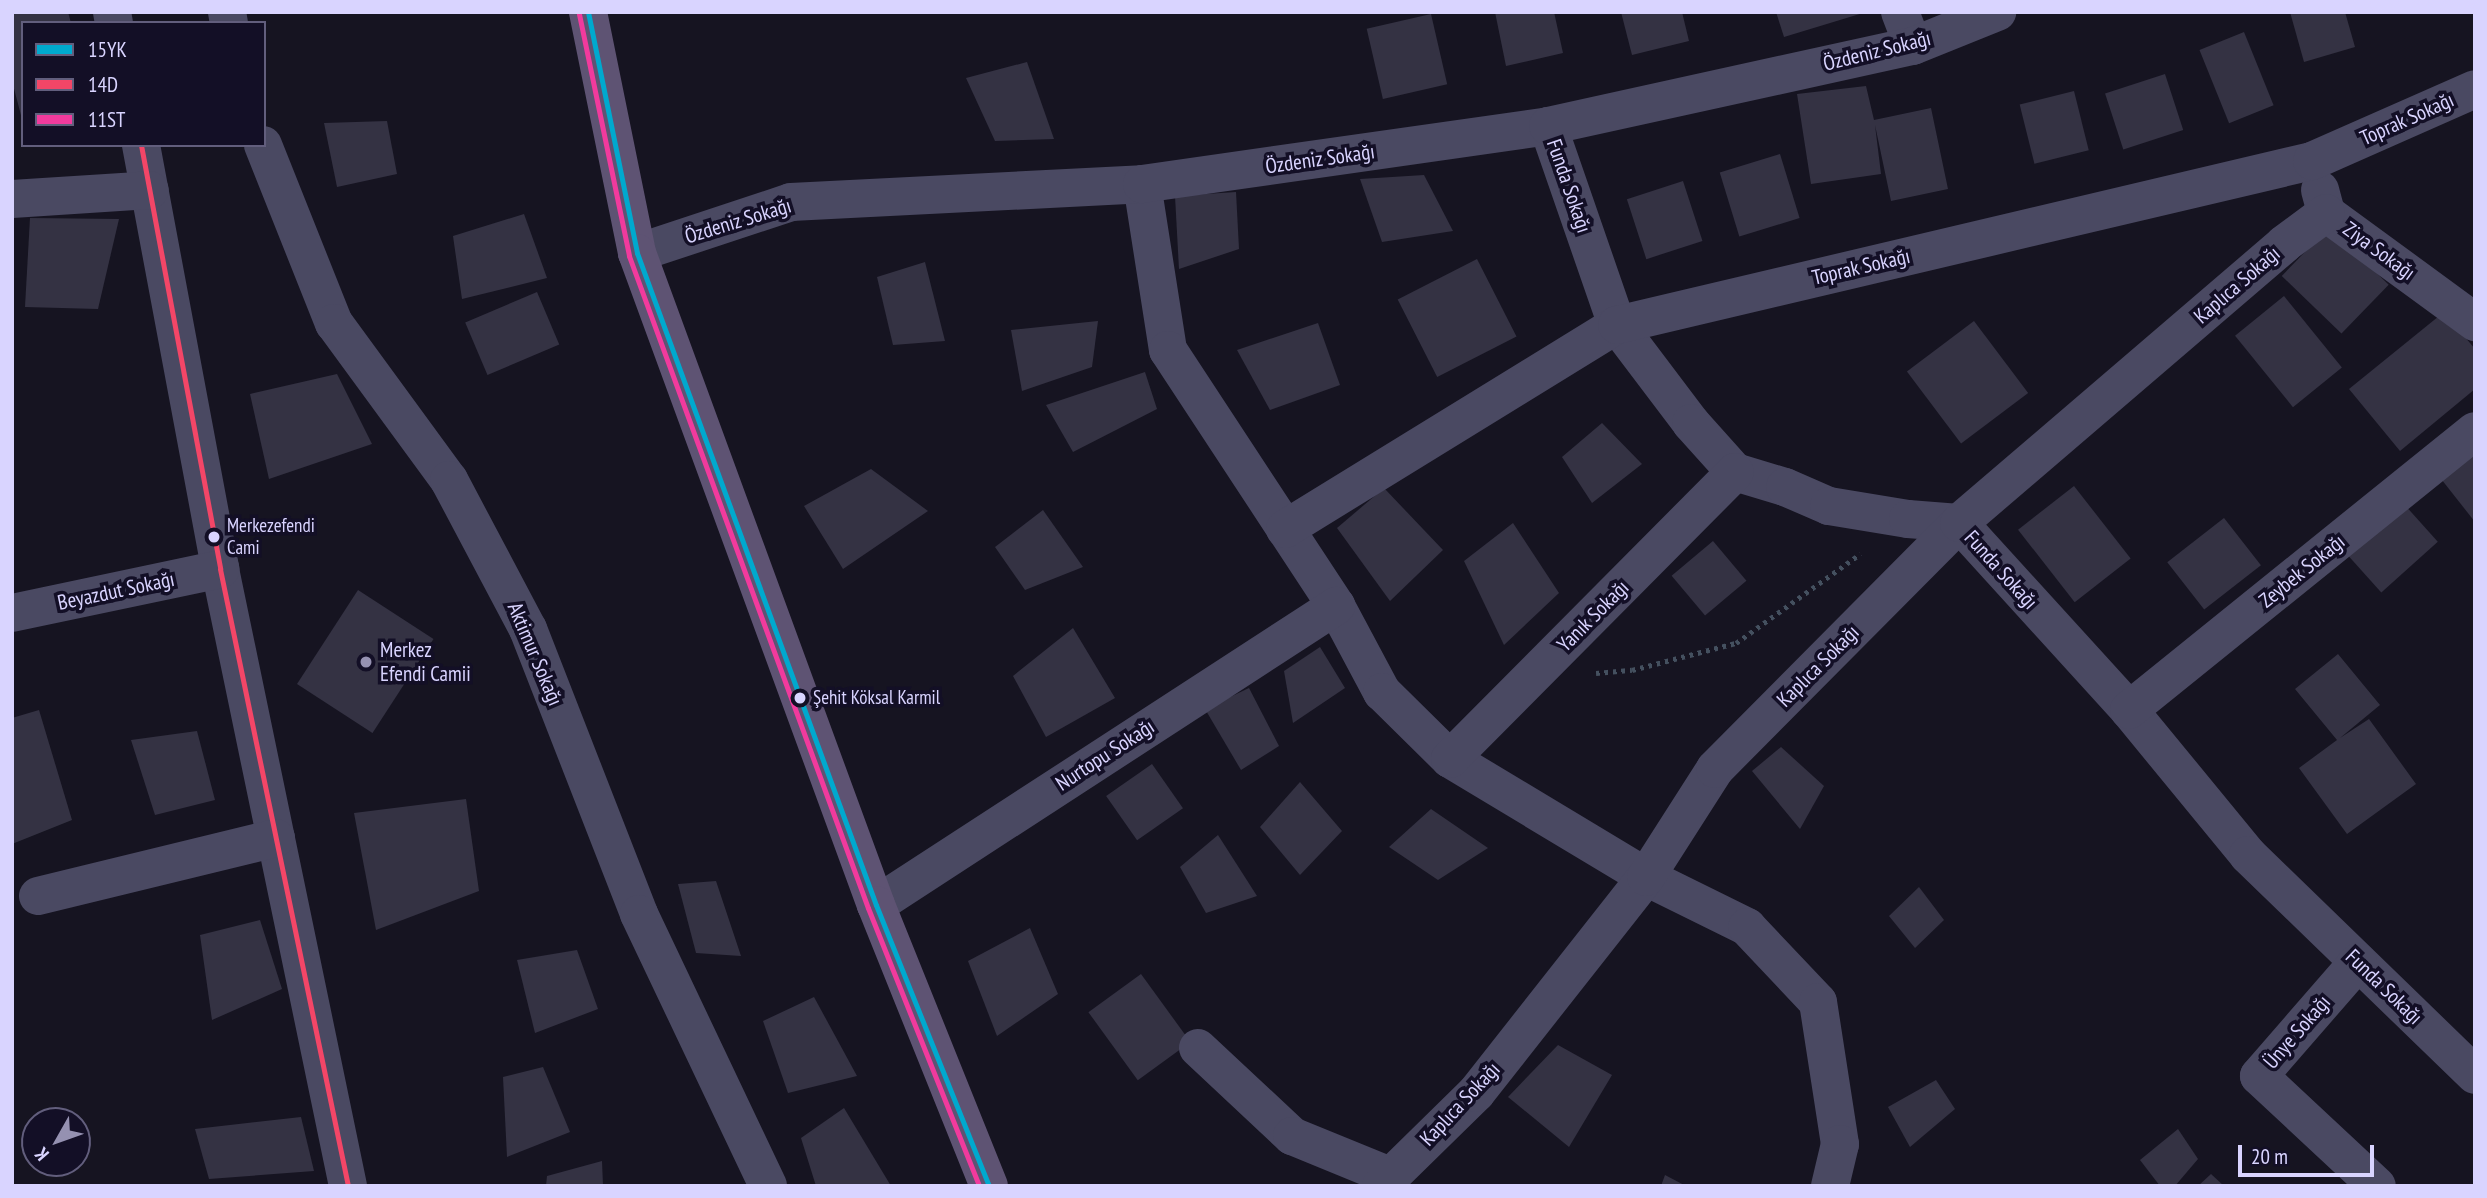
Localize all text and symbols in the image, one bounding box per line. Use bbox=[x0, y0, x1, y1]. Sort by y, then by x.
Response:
legend bbox=[21, 21, 266, 147]
street label: Özdeniz Sokağı bbox=[1820, 25, 1934, 77]
text: 15YK bbox=[88, 36, 127, 63]
text: 14D bbox=[88, 71, 118, 98]
street label: Toprak Sokağı bbox=[2356, 87, 2458, 151]
text: 11ST bbox=[88, 106, 125, 133]
street label: Funda Sokağı bbox=[1541, 136, 1597, 236]
street label: Özdeniz Sokağı bbox=[1264, 139, 1376, 179]
street label: Özdeniz Sokağı bbox=[681, 193, 795, 249]
street label: Ziya Sokağı bbox=[2338, 216, 2420, 286]
street label: Kaplıca Sokağı bbox=[2189, 241, 2285, 329]
street label: Toprak Sokağı bbox=[1809, 243, 1913, 291]
place label: Merkezefendi Cami bbox=[227, 515, 315, 559]
street label: Funda Sokağı bbox=[1959, 525, 2043, 615]
street label: Zeybek Sokağı bbox=[2254, 529, 2350, 613]
marker: Merkezefendi Cami bbox=[207, 530, 221, 544]
street label: Beyazdut Sokağı bbox=[55, 566, 177, 616]
street label: Yanık Sokağı bbox=[1552, 575, 1634, 657]
street label: Aktimur Sokağı bbox=[502, 599, 568, 709]
street label: Kaplıca Sokağı bbox=[1772, 620, 1864, 712]
place label: Merkez Efendi Camii bbox=[380, 637, 471, 687]
marker: Merkez Efendi Camii bbox=[358, 654, 374, 670]
place label: Şehit Köksal Karmil bbox=[813, 687, 940, 709]
marker: Şehit Köksal Karmil bbox=[793, 691, 807, 705]
street label: Nurtopu Sokağı bbox=[1051, 714, 1159, 796]
street label: Funda Sokağı bbox=[2340, 944, 2428, 1030]
street label: Ünye Sokağı bbox=[2258, 990, 2336, 1074]
street label: Kaplıca Sokağı bbox=[1415, 1057, 1505, 1151]
north arrow bbox=[21, 1107, 91, 1177]
scale bar bbox=[2242, 1132, 2378, 1176]
text: K bbox=[29, 1143, 54, 1166]
text: 20 m bbox=[2251, 1143, 2288, 1170]

